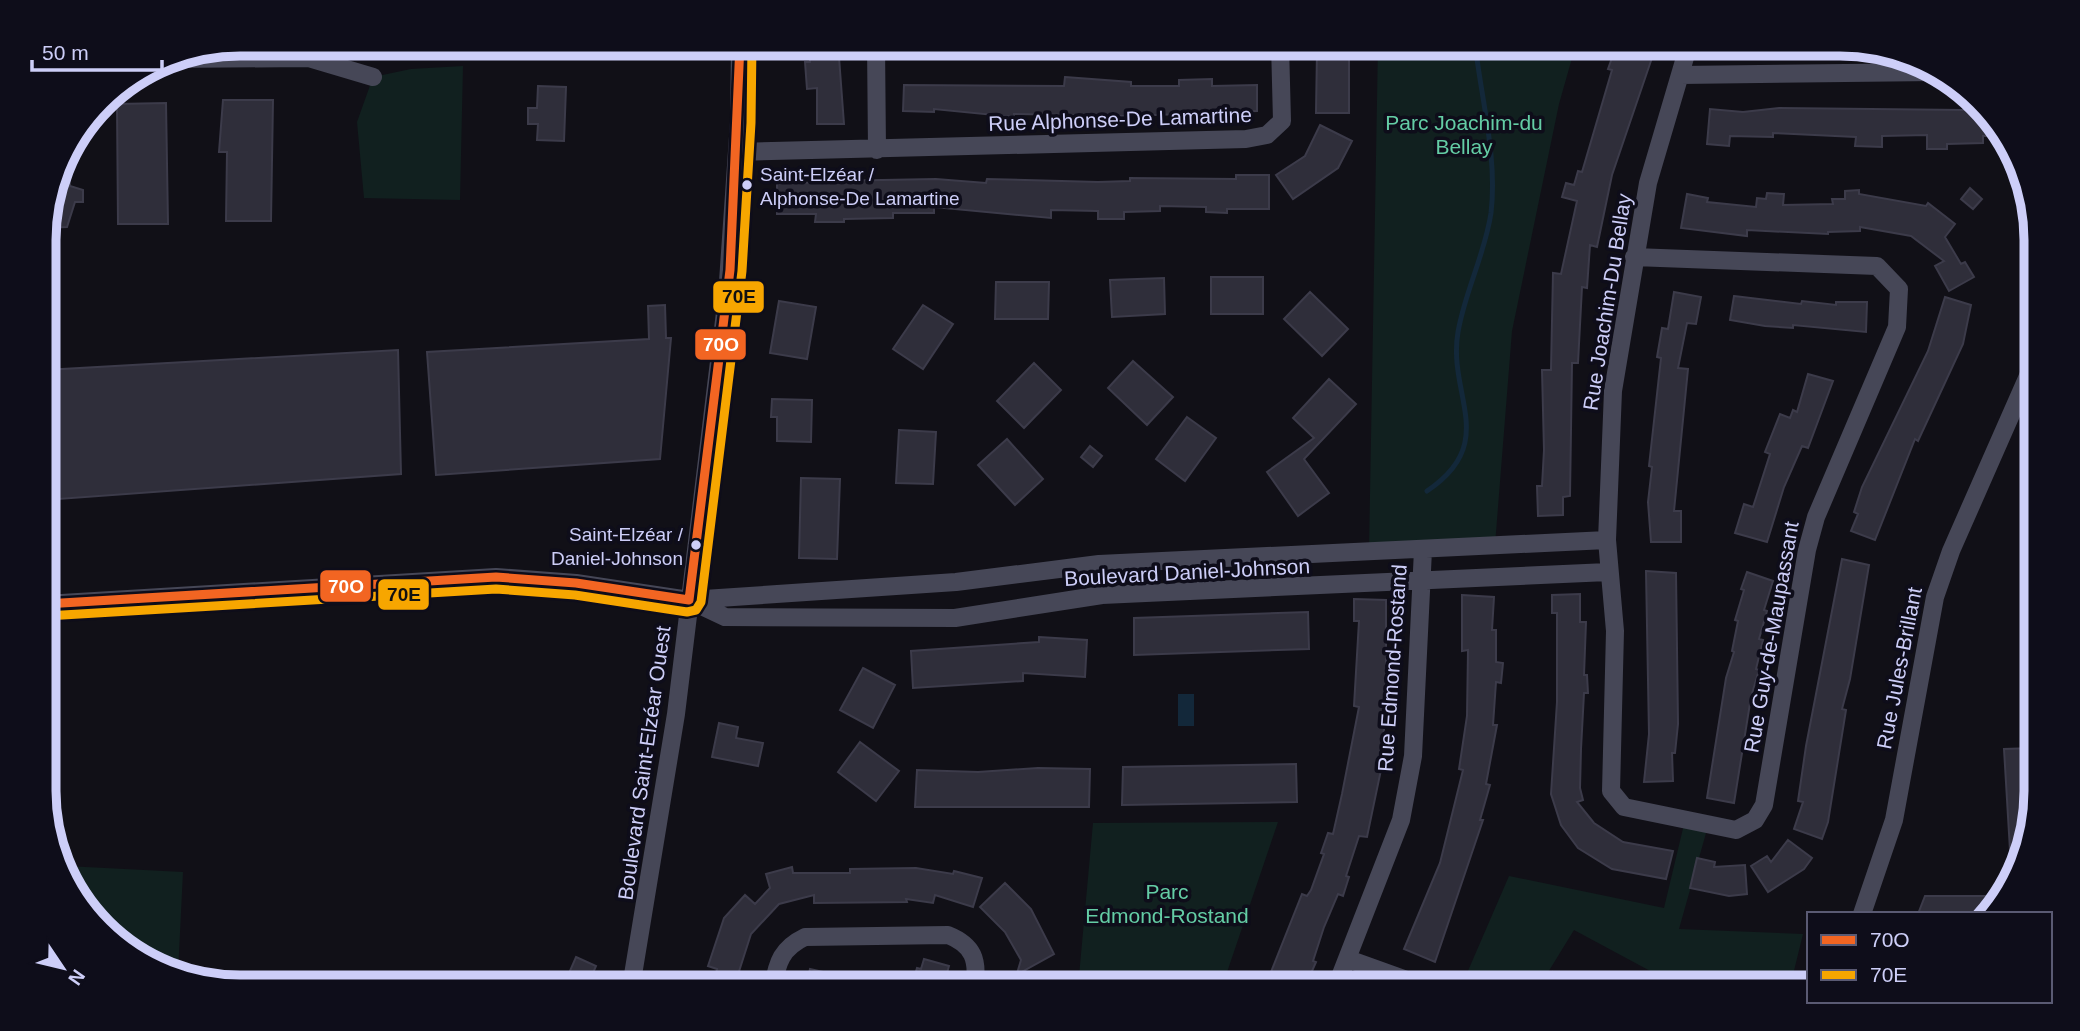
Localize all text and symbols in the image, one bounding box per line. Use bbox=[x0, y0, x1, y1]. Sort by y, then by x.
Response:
scale bar bbox=[32, 28, 161, 72]
text: 50 m bbox=[42, 41, 89, 64]
street label: Rue Alphonse-De Lamartine bbox=[988, 103, 1252, 135]
park label: Parc Joachim-du Bellay bbox=[1385, 111, 1543, 158]
place label: Saint-Elzéar / Alphonse-De Lamartine bbox=[760, 164, 960, 209]
marker: Saint-Elzéar / Alphonse-De Lamartine bbox=[740, 178, 754, 192]
street label: Rue Joachim-Du Bellay bbox=[1578, 191, 1636, 412]
line badge: 70E bbox=[712, 280, 765, 314]
text: 70E bbox=[722, 286, 756, 307]
line badge: 70O bbox=[694, 328, 747, 361]
text: 70O bbox=[703, 334, 739, 355]
street label: Rue Guy-de-Maupassant bbox=[1739, 519, 1803, 755]
place label: Saint-Elzéar / Daniel-Johnson bbox=[551, 524, 684, 569]
marker: Saint-Elzéar / Daniel-Johnson bbox=[689, 538, 703, 552]
street label: Boulevard Daniel-Johnson bbox=[1063, 554, 1311, 590]
street label: Rue Edmond-Rostand bbox=[1373, 564, 1411, 772]
line badge: 70O bbox=[319, 569, 372, 603]
text: 70O bbox=[328, 576, 364, 597]
line badge: 70E bbox=[377, 578, 430, 611]
text: 70E bbox=[387, 584, 421, 605]
street label: Rue Jules-Brillant bbox=[1872, 585, 1926, 751]
street label: Boulevard Saint-Elzéar Ouest bbox=[613, 624, 675, 902]
park label: Parc Edmond-Rostand bbox=[1085, 880, 1249, 927]
legend bbox=[1807, 912, 2052, 1003]
text: 70O bbox=[1870, 928, 1910, 951]
north arrow bbox=[28, 933, 98, 1003]
text: 70E bbox=[1870, 963, 1907, 986]
text: N bbox=[64, 966, 89, 989]

